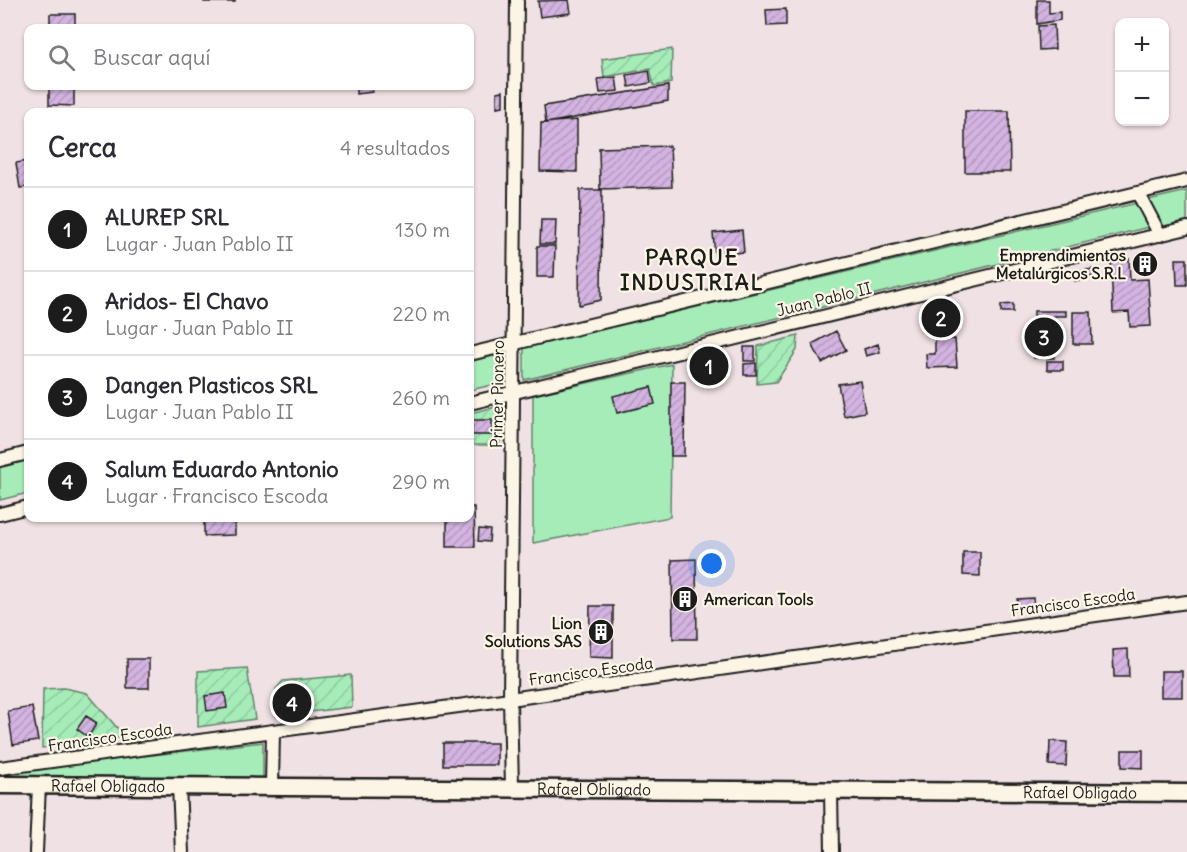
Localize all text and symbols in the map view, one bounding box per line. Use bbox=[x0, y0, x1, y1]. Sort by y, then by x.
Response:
map controls bbox=[1115, 18, 1169, 126]
button: + bbox=[1115, 18, 1169, 72]
search box bbox=[24, 24, 474, 90]
icon: search bbox=[45, 41, 78, 74]
text: Buscar aquí bbox=[93, 43, 210, 71]
button: − bbox=[1115, 72, 1169, 126]
text: Cerca bbox=[48, 131, 117, 164]
text: 4 resultados bbox=[340, 135, 450, 160]
text: ALUREP SRL bbox=[105, 203, 229, 231]
text: 1 bbox=[64, 217, 71, 242]
text: 130 m bbox=[395, 217, 450, 242]
text: Lugar · Juan Pablo II bbox=[105, 231, 293, 256]
district label: PARQUE INDUSTRIAL bbox=[620, 243, 764, 296]
place label: Emprendimientos Metalúrgicos S.R.L bbox=[996, 245, 1126, 284]
building icon: Emprendimientos Metalúrgicos S.R.L bbox=[1130, 249, 1160, 279]
street label: Juan Pablo II bbox=[774, 278, 874, 320]
text: Aridos- El Chavo bbox=[105, 287, 269, 315]
pin: 2 bbox=[922, 296, 960, 340]
text: 2 bbox=[62, 301, 73, 326]
text: 220 m bbox=[393, 301, 450, 326]
pin: 3 bbox=[1024, 314, 1064, 360]
text: Lugar · Juan Pablo II bbox=[105, 315, 293, 340]
street label: Primer Pionero bbox=[486, 340, 508, 448]
pin: 1 bbox=[690, 344, 728, 388]
text: Dangen Plasticos SRL bbox=[105, 371, 318, 399]
text: 3 bbox=[62, 385, 73, 410]
text: 260 m bbox=[392, 385, 450, 410]
text: Lugar · Juan Pablo II bbox=[105, 399, 293, 424]
text: Salum Eduardo Antonio bbox=[105, 455, 339, 483]
text: 4 bbox=[62, 469, 73, 494]
text: 290 m bbox=[392, 469, 450, 494]
text: Lugar · Francisco Escoda bbox=[105, 483, 328, 508]
your location bbox=[697, 549, 726, 578]
street label: Francisco Escoda bbox=[1010, 583, 1136, 621]
building icon: American Tools bbox=[670, 584, 700, 614]
place label: American Tools bbox=[704, 589, 813, 609]
place label: Lion Solutions SAS bbox=[485, 613, 582, 651]
building icon: Lion Solutions SAS bbox=[586, 617, 616, 647]
street label: Francisco Escoda bbox=[528, 652, 654, 690]
pin: 4 bbox=[272, 680, 312, 726]
street label: Francisco Escoda bbox=[47, 718, 173, 756]
street label: Rafael Obligado bbox=[51, 775, 165, 796]
street label: Rafael Obligado bbox=[537, 779, 651, 799]
street label: Rafael Obligado bbox=[1023, 782, 1137, 803]

